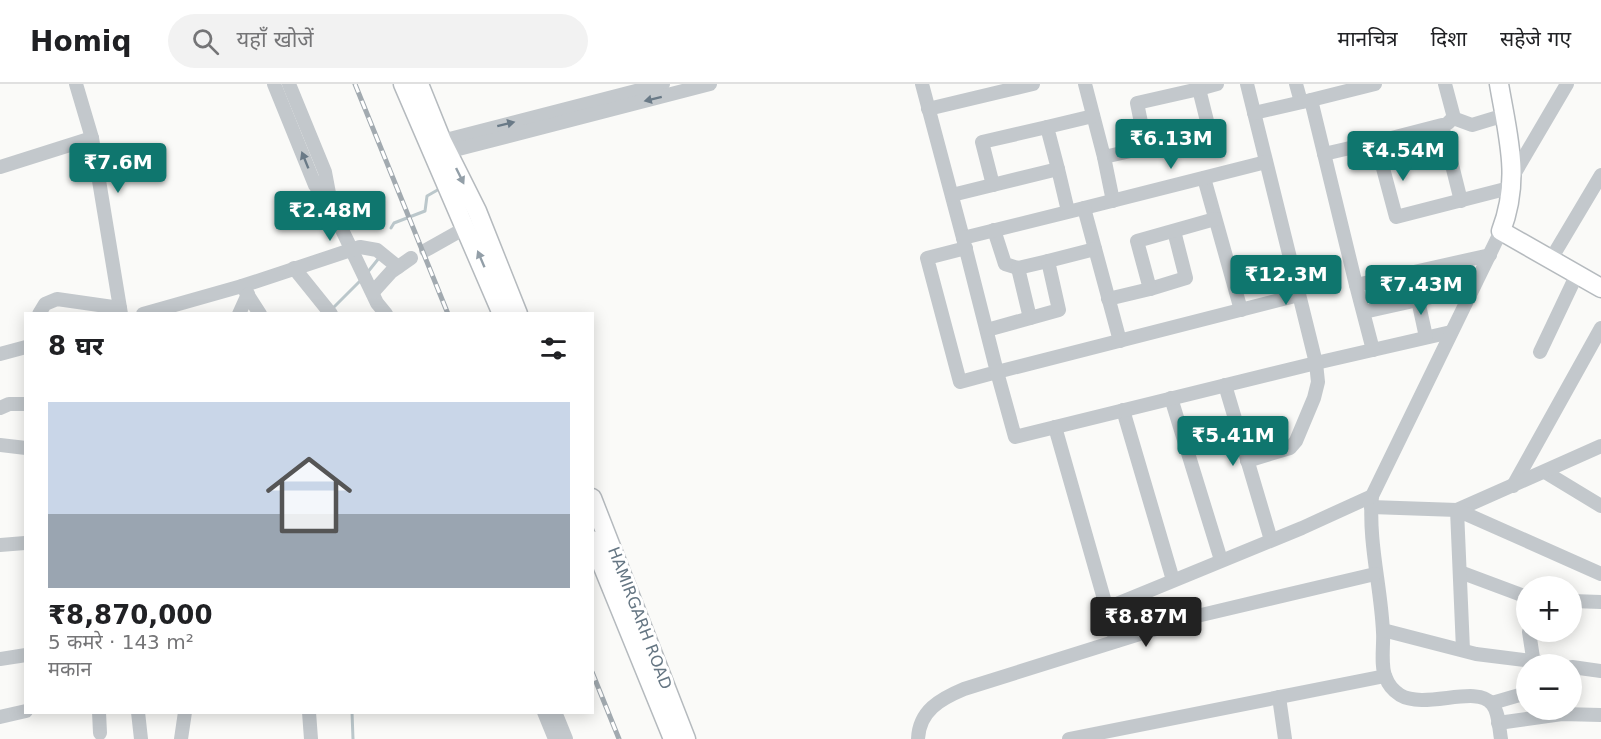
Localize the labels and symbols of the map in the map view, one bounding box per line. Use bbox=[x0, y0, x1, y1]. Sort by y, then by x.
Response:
one-way arrow bbox=[644, 94, 663, 104]
one-way arrow bbox=[497, 119, 516, 129]
pin: ₹6.13M bbox=[1122, 119, 1220, 170]
pin: ₹4.54M bbox=[1354, 131, 1452, 182]
pin: ₹7.6M bbox=[76, 143, 160, 194]
one-way arrow bbox=[300, 151, 309, 169]
one-way arrow bbox=[455, 167, 464, 184]
pin: ₹2.48M bbox=[281, 191, 379, 242]
one-way arrow bbox=[476, 250, 485, 268]
pin: ₹12.3M bbox=[1237, 255, 1335, 306]
pin: ₹7.43M bbox=[1372, 265, 1470, 316]
pin: ₹5.41M bbox=[1184, 416, 1282, 467]
street label: HAMIRGARH ROAD bbox=[604, 544, 676, 692]
pin: ₹8.87M bbox=[1097, 597, 1195, 648]

